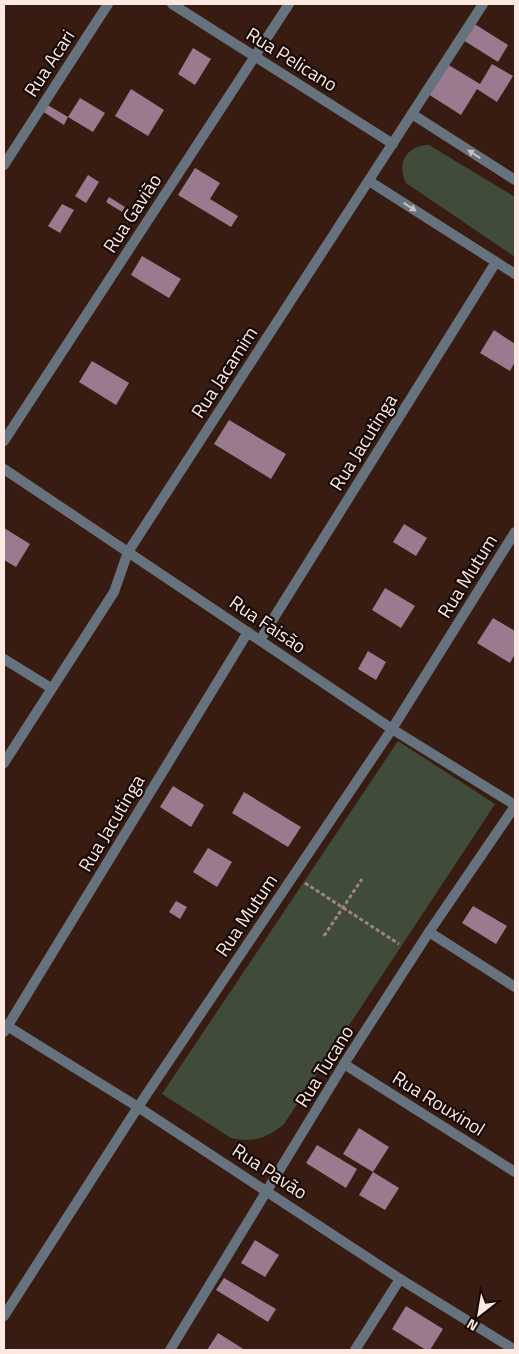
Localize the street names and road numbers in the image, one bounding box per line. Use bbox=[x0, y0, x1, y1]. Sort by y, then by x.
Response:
street label: Rua Pelicano bbox=[241, 19, 344, 98]
street label: Rua Acari bbox=[16, 23, 81, 102]
street label: Rua Gavião bbox=[95, 167, 168, 258]
street label: Rua Jacamim bbox=[183, 320, 264, 423]
street label: Rua Jacutinga bbox=[321, 387, 404, 496]
street label: Rua Mutum bbox=[429, 528, 504, 623]
street label: Rua Faisão bbox=[224, 587, 312, 660]
street label: Rua Jacutinga bbox=[70, 768, 151, 877]
street label: Rua Mutum bbox=[207, 868, 284, 962]
street label: Rua Tucano bbox=[287, 1019, 360, 1112]
street label: Rua Rouxinol bbox=[387, 1063, 491, 1143]
street label: Rua Pavão bbox=[227, 1135, 314, 1206]

